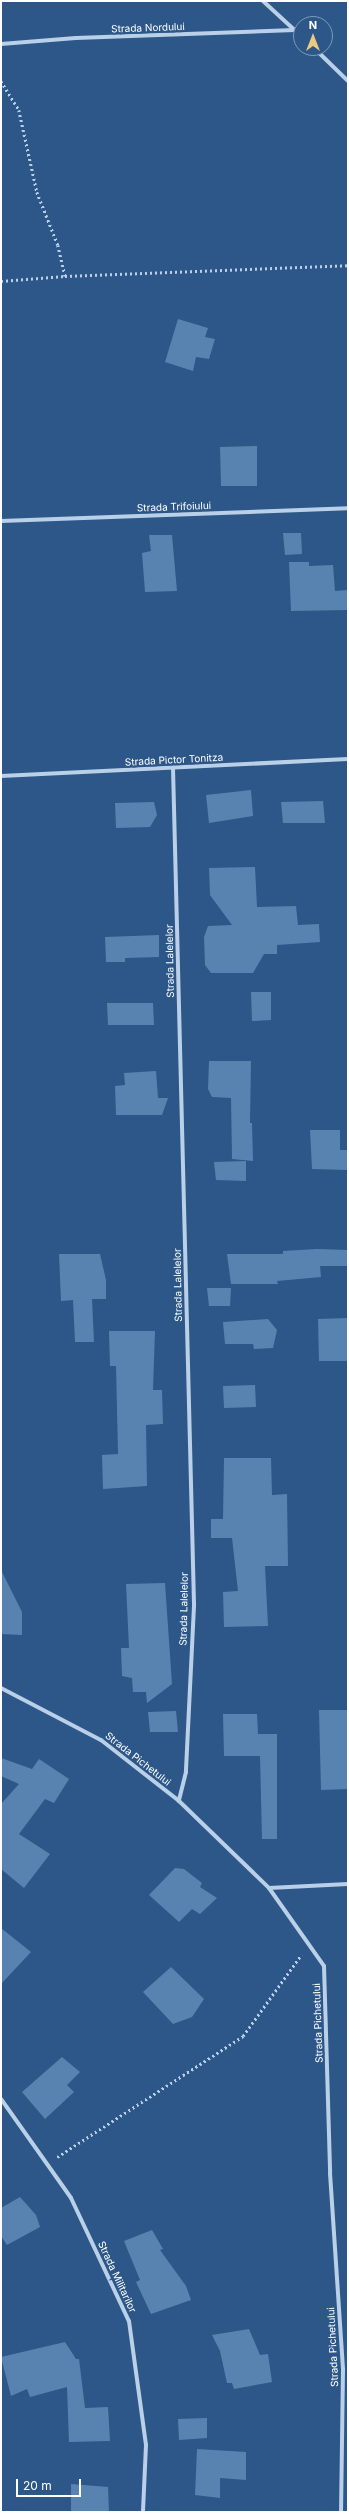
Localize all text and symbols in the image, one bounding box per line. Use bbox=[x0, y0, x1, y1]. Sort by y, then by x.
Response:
north arrow bbox=[293, 16, 333, 56]
text: N bbox=[309, 18, 317, 32]
street label: Strada Nordului bbox=[111, 21, 185, 35]
street label: Strada Trifoiului bbox=[137, 500, 211, 514]
street label: Strada Pictor Tonitza bbox=[125, 751, 223, 769]
street label: Strada Lalelelor bbox=[163, 924, 177, 998]
street label: Strada Lalelelor bbox=[171, 1248, 185, 1322]
street label: Strada Lalelelor bbox=[177, 1572, 191, 1646]
street label: Strada Pichetului bbox=[103, 1730, 173, 1788]
street label: Strada Pichetului bbox=[311, 1983, 325, 2063]
street label: Strada Militarilor bbox=[95, 2239, 139, 2315]
street label: Strada Pichetului bbox=[325, 2307, 341, 2387]
scale bar bbox=[18, 2471, 83, 2497]
text: 20 m bbox=[23, 2478, 52, 2493]

